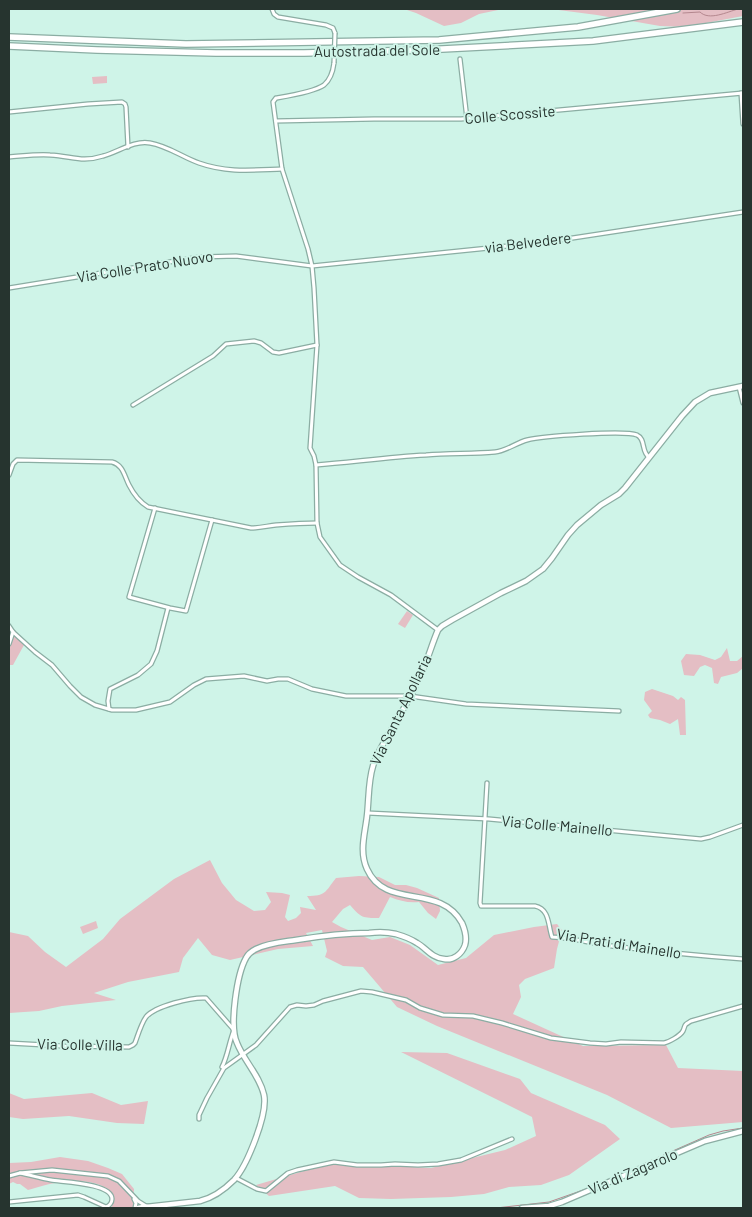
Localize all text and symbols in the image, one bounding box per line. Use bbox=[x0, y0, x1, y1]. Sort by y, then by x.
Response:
street label: Autostrada del Sole bbox=[314, 40, 440, 60]
street label: Colle Scossite bbox=[464, 101, 556, 127]
street label: via Belvedere bbox=[484, 228, 572, 256]
street label: Via Colle Prato Nuovo bbox=[75, 246, 214, 286]
street label: Via Santa Apollaria bbox=[366, 651, 435, 768]
street label: Via Colle Mainello bbox=[501, 811, 614, 839]
street label: Via Prati di Mainello bbox=[556, 924, 683, 962]
street label: Via Colle Villa bbox=[37, 1034, 123, 1054]
street label: Via di Zagarolo bbox=[585, 1144, 680, 1198]

